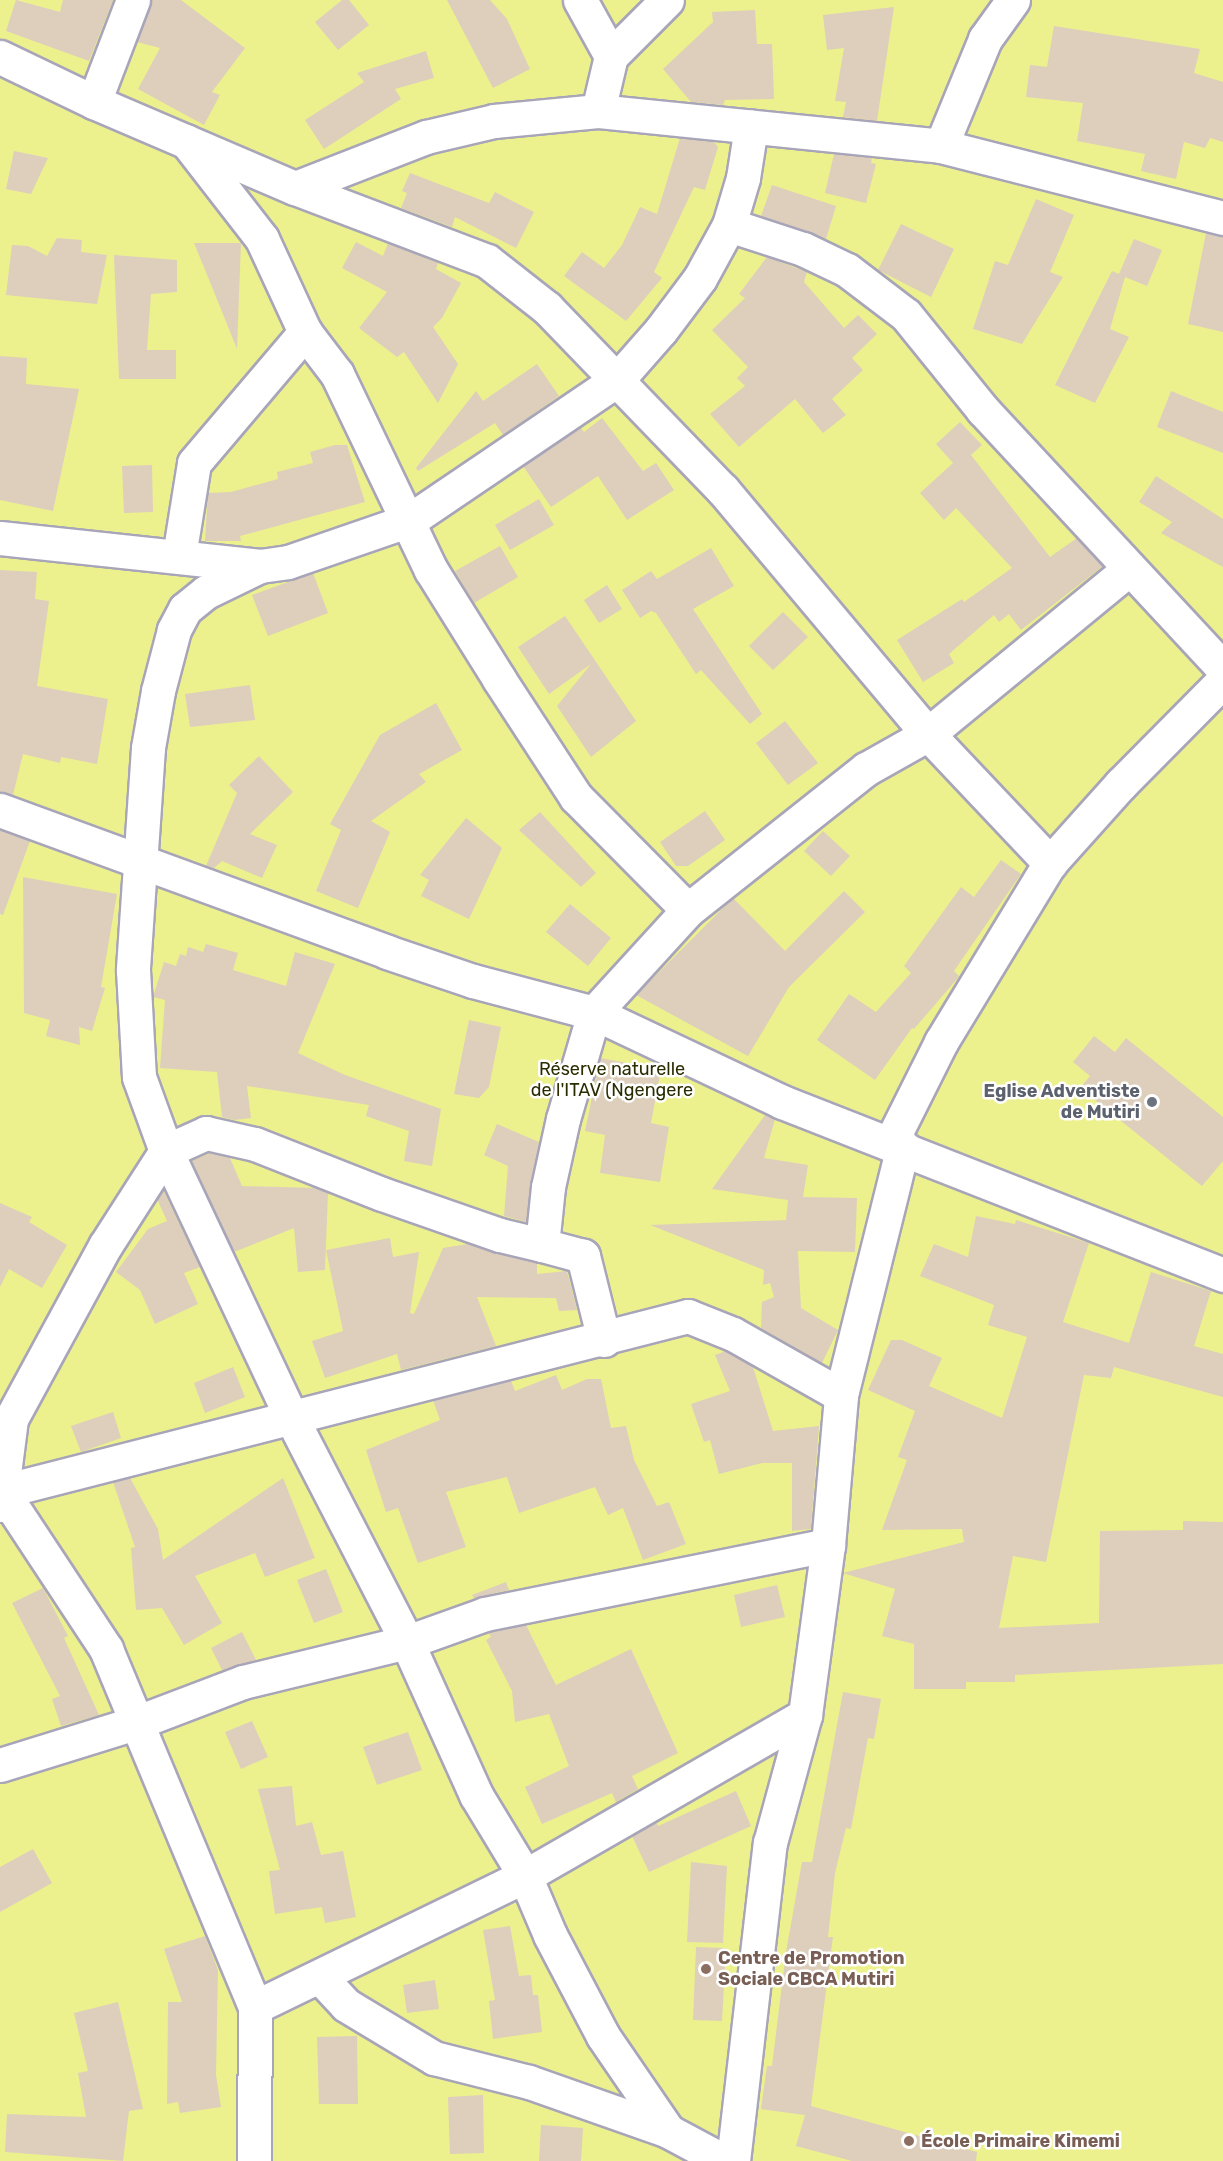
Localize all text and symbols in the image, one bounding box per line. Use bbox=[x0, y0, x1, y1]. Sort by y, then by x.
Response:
park label: Réserve naturelle de l'ITAV (Ngengere bbox=[531, 1059, 693, 1102]
place label: Eglise Adventiste de Mutiri bbox=[983, 1081, 1140, 1124]
marker: Eglise Adventiste de Mutiri bbox=[1145, 1095, 1159, 1109]
place label: Centre de Promotion Sociale CBCA Mutiri bbox=[718, 1948, 905, 1990]
marker: Centre de Promotion Sociale CBCA Mutiri bbox=[699, 1962, 713, 1976]
place label: École Primaire Kimemi bbox=[921, 2130, 1120, 2152]
marker: École Primaire Kimemi bbox=[902, 2134, 916, 2148]

